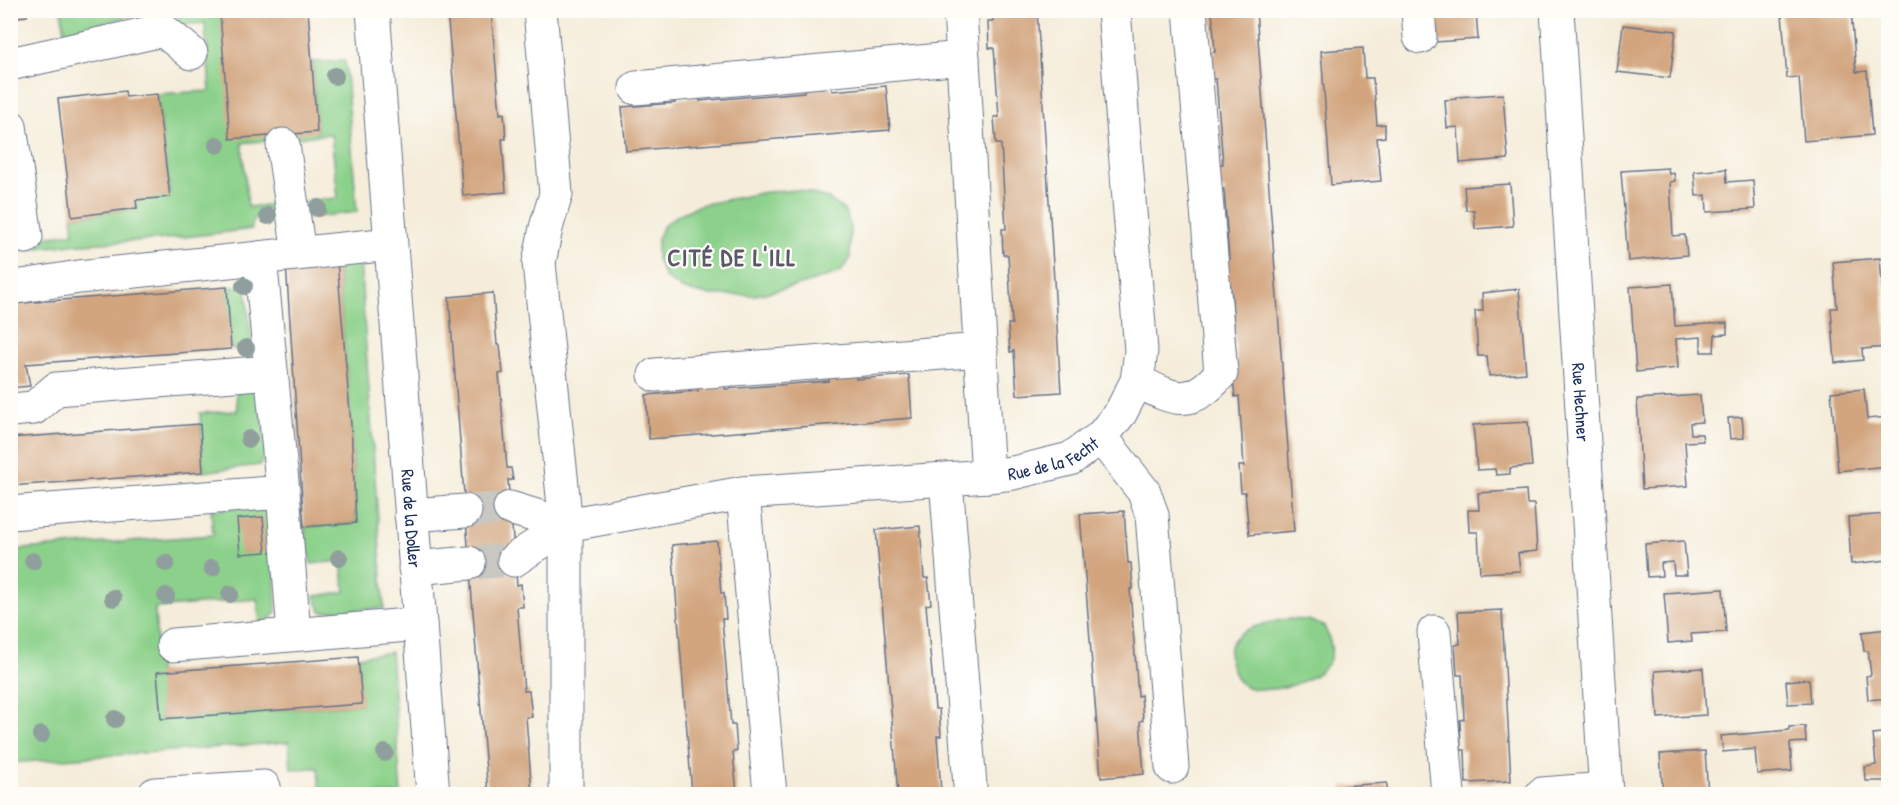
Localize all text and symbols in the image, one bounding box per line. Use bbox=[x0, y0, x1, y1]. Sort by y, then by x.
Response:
district label: CITÉ DE L'ILL bbox=[667, 241, 797, 273]
street label: Rue Hechner bbox=[1567, 362, 1596, 443]
street label: Rue de la Fecht bbox=[1006, 430, 1104, 486]
street label: Rue de la Doller bbox=[396, 468, 428, 569]

